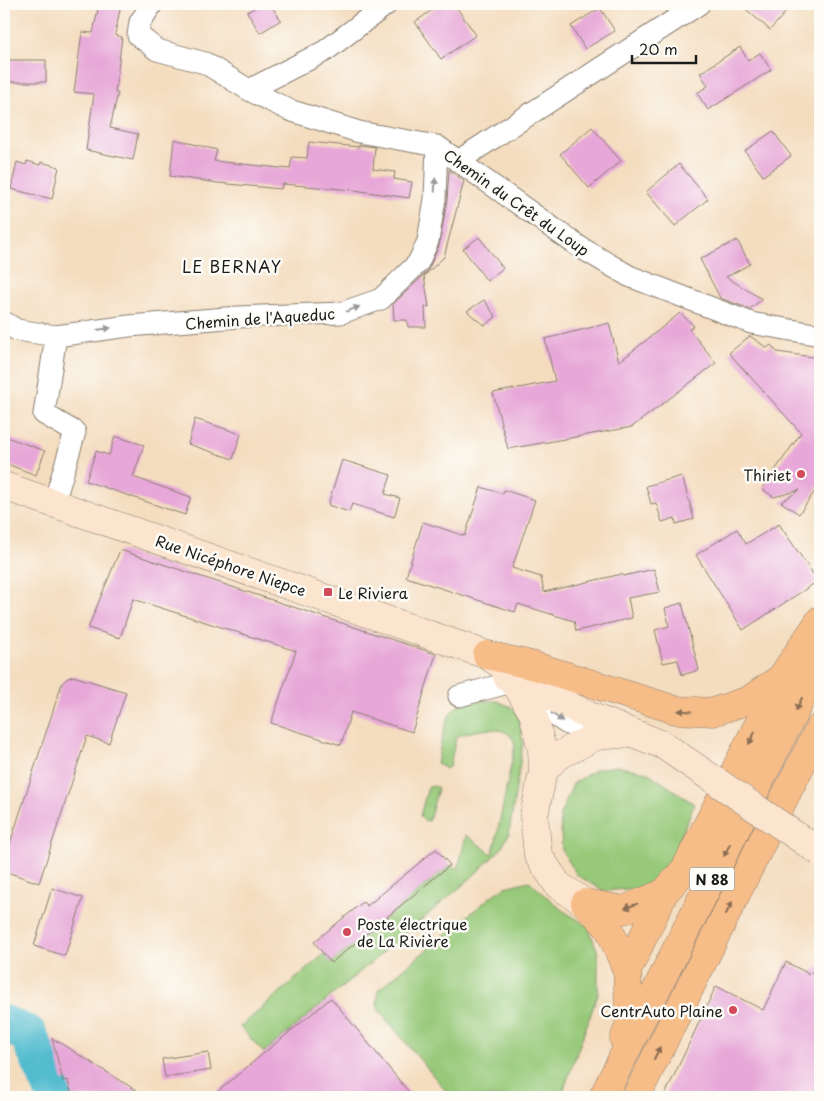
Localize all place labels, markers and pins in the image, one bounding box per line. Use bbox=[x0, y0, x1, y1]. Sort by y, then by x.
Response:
place label: Thiriet bbox=[743, 463, 791, 486]
marker: Thiriet bbox=[795, 468, 807, 480]
place label: Le Riviera bbox=[338, 581, 409, 604]
marker: Le Riviera bbox=[322, 586, 334, 598]
place label: Poste électrique de La Rivière bbox=[357, 912, 468, 952]
marker: Poste électrique de La Rivière bbox=[341, 926, 353, 938]
place label: CentrAuto Plaine bbox=[600, 999, 723, 1022]
marker: CentrAuto Plaine bbox=[727, 1004, 739, 1016]

